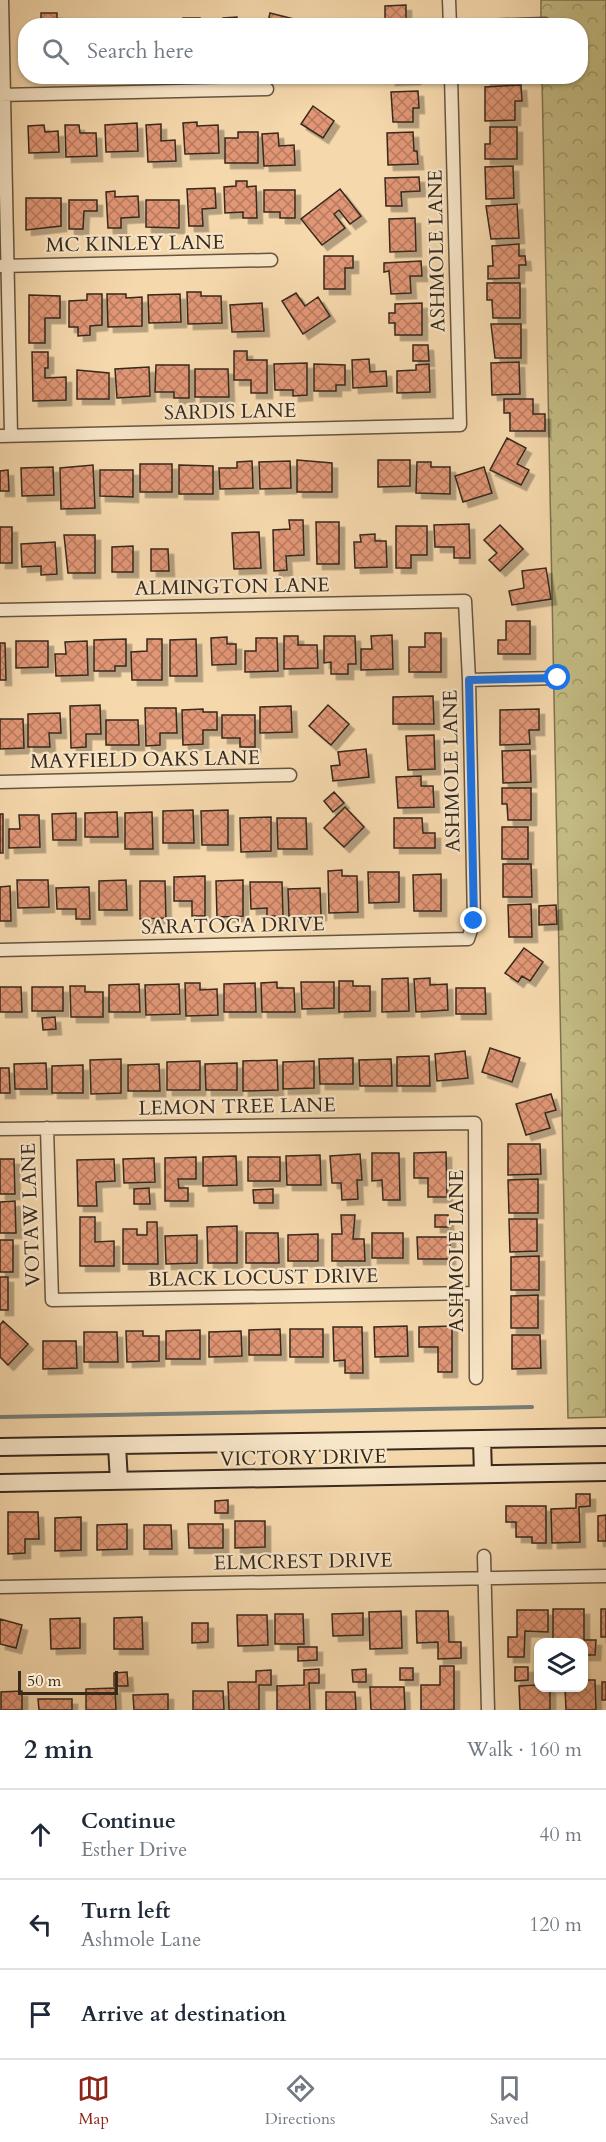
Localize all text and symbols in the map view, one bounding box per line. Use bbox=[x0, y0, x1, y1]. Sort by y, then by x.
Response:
search box bbox=[18, 18, 588, 84]
icon: search bbox=[39, 35, 72, 68]
text: Search here bbox=[87, 36, 194, 66]
street label: ASHMOLE LANE bbox=[422, 169, 451, 333]
street label: MC KINLEY LANE bbox=[45, 228, 225, 259]
street label: SARDIS LANE bbox=[164, 397, 296, 426]
street label: ALMINGTON LANE bbox=[134, 571, 330, 602]
route start bbox=[544, 664, 570, 690]
street label: ASHMOLE LANE bbox=[437, 689, 466, 853]
street label: MAYFIELD OAKS LANE bbox=[30, 744, 260, 775]
route end bbox=[460, 907, 486, 933]
street label: SARATOGA DRIVE bbox=[141, 910, 325, 941]
street label: LEMON TREE LANE bbox=[138, 1091, 336, 1122]
street label: VOTAW LANE bbox=[14, 1143, 47, 1287]
street label: ASHMOLE LANE bbox=[443, 1170, 470, 1332]
street label: BLACK LOCUST DRIVE bbox=[148, 1262, 378, 1293]
street label: VICTORY DRIVE bbox=[219, 1443, 387, 1472]
street label: ELMCREST DRIVE bbox=[213, 1546, 393, 1577]
map controls bbox=[534, 1638, 588, 1692]
button: layers bbox=[534, 1638, 588, 1692]
scale bar bbox=[18, 1668, 118, 1696]
text: 50 m bbox=[27, 1670, 61, 1692]
text: 2 min bbox=[24, 1732, 93, 1767]
text: Walk · 160 m bbox=[467, 1736, 582, 1763]
text: Continue bbox=[81, 1806, 176, 1836]
icon: ahead bbox=[24, 1818, 57, 1851]
text: 40 m bbox=[539, 1821, 582, 1848]
text: Esther Drive bbox=[81, 1836, 187, 1863]
text: Turn left bbox=[81, 1896, 170, 1926]
icon: left bbox=[24, 1908, 57, 1941]
text: 120 m bbox=[529, 1911, 582, 1938]
text: Ashmole Lane bbox=[81, 1926, 201, 1953]
icon: arrive bbox=[24, 1998, 57, 2031]
text: Arrive at destination bbox=[81, 1999, 286, 2029]
tab: Map bbox=[77, 2072, 110, 2130]
tab: Directions bbox=[265, 2072, 335, 2130]
tab: Saved bbox=[490, 2072, 529, 2130]

